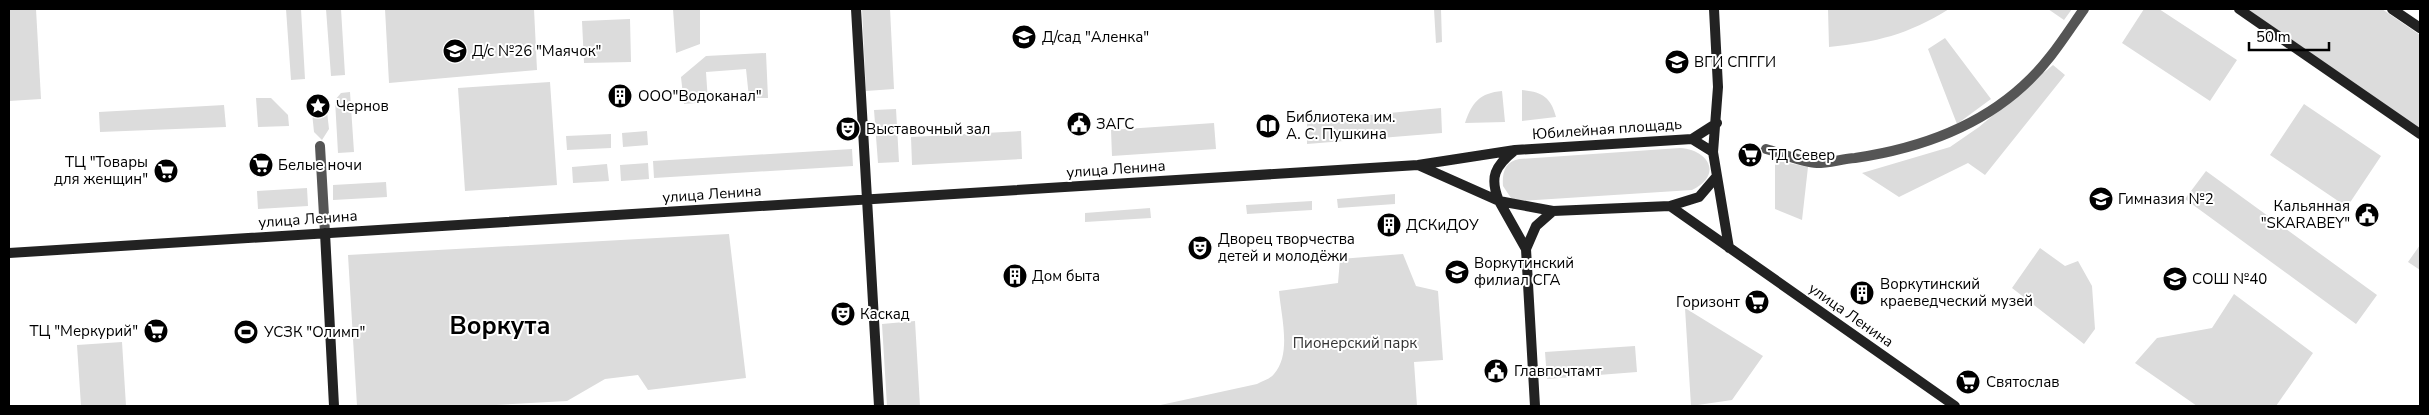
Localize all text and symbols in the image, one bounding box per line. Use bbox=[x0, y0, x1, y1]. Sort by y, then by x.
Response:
scale bar bbox=[2249, 20, 2329, 52]
school or university icon: Д/сад "Аленка" bbox=[1011, 24, 1037, 50]
place label: Д/сад "Аленка" bbox=[1042, 27, 1149, 47]
text: 50 m bbox=[2256, 27, 2291, 47]
school or university icon: Д/с №26 "Маячок" bbox=[442, 38, 468, 64]
place label: Д/с №26 "Маячок" bbox=[472, 41, 601, 61]
school or university icon: ВГИ СПГГИ bbox=[1664, 49, 1690, 75]
place label: ВГИ СПГГИ bbox=[1694, 52, 1776, 72]
building icon: ООО"Водоканал" bbox=[607, 83, 633, 109]
place label: ООО"Водоканал" bbox=[638, 86, 762, 106]
place icon: Чернов bbox=[305, 93, 331, 119]
place label: Чернов bbox=[336, 96, 389, 116]
place label: Библиотека им. А. С. Пушкина bbox=[1286, 107, 1396, 144]
public building icon: ЗАГС bbox=[1066, 111, 1092, 137]
library icon: Библиотека им. А. С. Пушкина bbox=[1255, 113, 1281, 139]
place label: ЗАГС bbox=[1096, 114, 1134, 134]
street label: Юбилейная площадь bbox=[1531, 114, 1683, 144]
theatre icon: Выставочный зал bbox=[835, 116, 861, 142]
place label: Выставочный зал bbox=[866, 119, 990, 139]
supermarket icon: ТД Север bbox=[1737, 142, 1763, 168]
place label: ТД Север bbox=[1768, 145, 1835, 165]
place label: ТЦ "Товары для женщин" bbox=[54, 152, 148, 189]
supermarket icon: Белые ночи bbox=[248, 152, 274, 178]
place label: Белые ночи bbox=[278, 155, 362, 175]
street label: улица Ленина bbox=[1066, 156, 1166, 182]
supermarket icon: ТЦ "Товары для женщин" bbox=[153, 158, 179, 184]
street label: улица Ленина bbox=[662, 181, 762, 207]
school or university icon: Гимназия №2 bbox=[2088, 186, 2114, 212]
place label: Гимназия №2 bbox=[2118, 189, 2214, 209]
place label: Кальянная "SKARABEY" bbox=[2261, 196, 2350, 233]
public building icon: Кальянная "SKARABEY" bbox=[2354, 202, 2380, 228]
street label: улица Ленина bbox=[258, 206, 358, 232]
building icon: ДСКиДОУ bbox=[1376, 212, 1402, 238]
place label: ДСКиДОУ bbox=[1406, 215, 1479, 235]
place label: Дворец творчества детей и молодёжи bbox=[1218, 229, 1355, 266]
theatre icon: Дворец творчества детей и молодёжи bbox=[1187, 235, 1213, 261]
place label: Воркутинский филиал СГА bbox=[1474, 253, 1574, 290]
school or university icon: Воркутинский филиал СГА bbox=[1444, 259, 1470, 285]
building icon: Дом быта bbox=[1002, 263, 1028, 289]
place label: Дом быта bbox=[1032, 266, 1100, 286]
school or university icon: СОШ №40 bbox=[2162, 266, 2188, 292]
place label: СОШ №40 bbox=[2192, 269, 2267, 289]
place label: Воркутинский краеведческий музей bbox=[1880, 274, 2033, 311]
street label: улица Ленина bbox=[1805, 278, 1897, 352]
building icon: Воркутинский краеведческий музей bbox=[1849, 280, 1875, 306]
supermarket icon: Горизонт bbox=[1744, 289, 1770, 315]
place label: Горизонт bbox=[1676, 292, 1740, 312]
theatre icon: Каскад bbox=[830, 301, 856, 327]
place label: Каскад bbox=[860, 304, 910, 324]
district label: Воркута bbox=[450, 309, 550, 343]
supermarket icon: ТЦ "Меркурий" bbox=[143, 318, 169, 344]
sports icon: УСЗК "Олимп" bbox=[233, 319, 259, 345]
place label: ТЦ "Меркурий" bbox=[30, 321, 138, 341]
place label: УСЗК "Олимп" bbox=[263, 322, 365, 342]
park label: Пионерский парк bbox=[1293, 333, 1417, 353]
public building icon: Главпочтамт bbox=[1483, 358, 1509, 384]
place label: Главпочтамт bbox=[1514, 361, 1602, 381]
supermarket icon: Святослав bbox=[1955, 369, 1981, 395]
place label: Святослав bbox=[1986, 372, 2060, 392]

